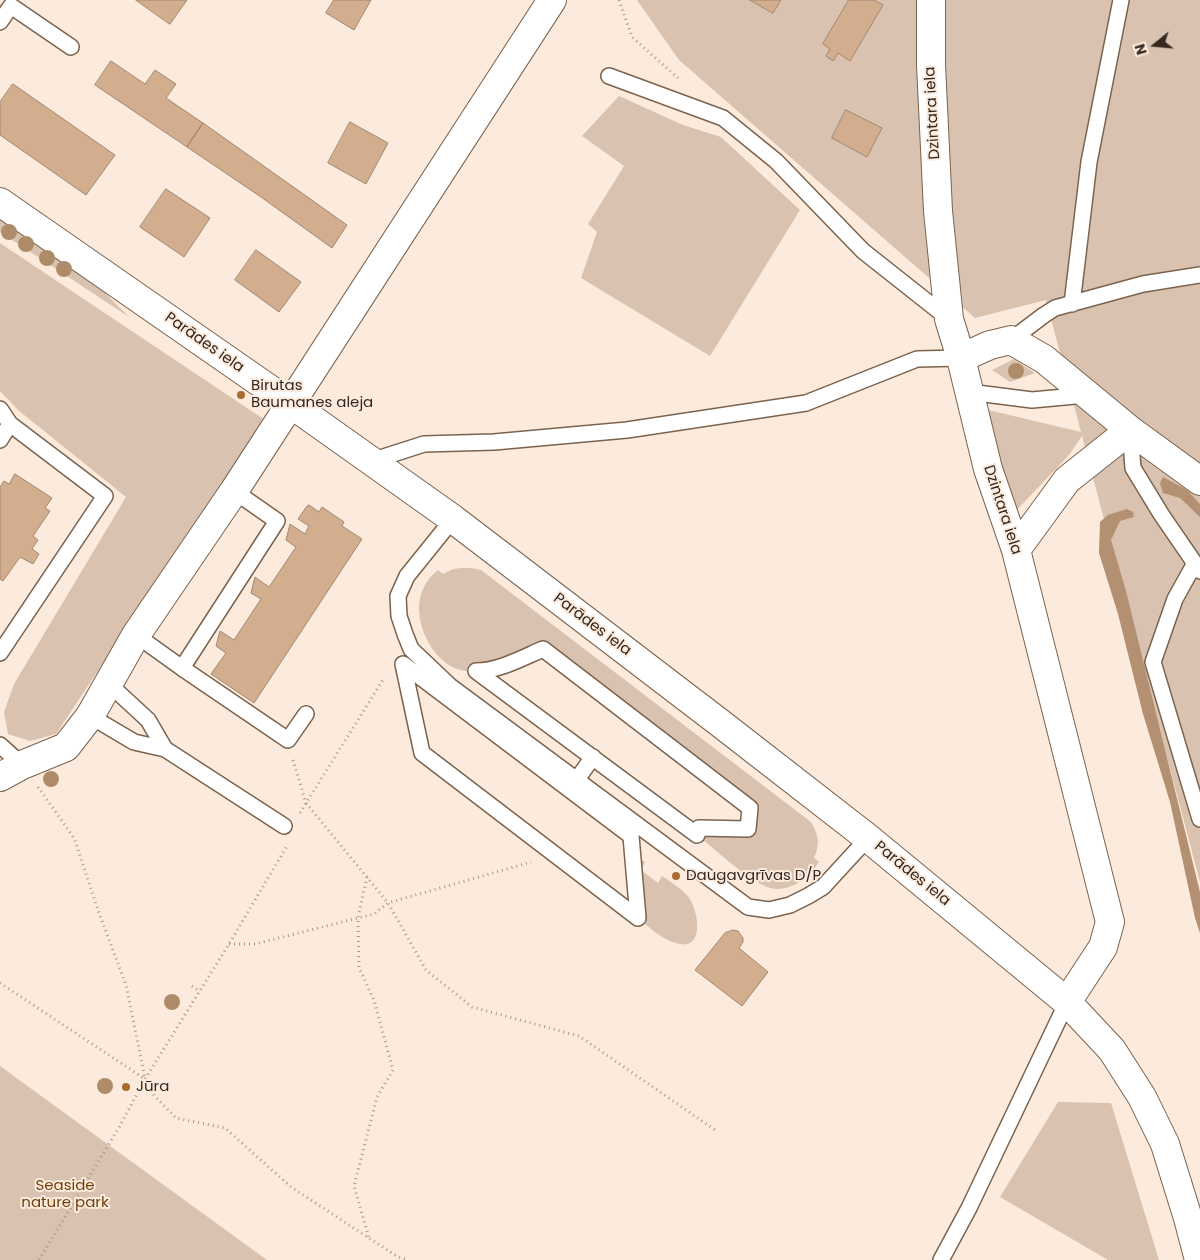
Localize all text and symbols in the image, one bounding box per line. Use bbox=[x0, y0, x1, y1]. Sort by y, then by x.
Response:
north arrow bbox=[1130, 20, 1180, 70]
text: N bbox=[1130, 41, 1152, 57]
street label: Dzintara iela bbox=[922, 66, 944, 160]
street label: Parādes iela bbox=[161, 309, 247, 377]
place label: Birutas Baumanes aleja bbox=[251, 377, 373, 412]
marker: Birutas Baumanes aleja bbox=[235, 389, 247, 401]
street label: Dzintara iela bbox=[979, 463, 1025, 557]
street label: Parādes iela bbox=[550, 590, 634, 660]
street label: Parādes iela bbox=[870, 838, 954, 910]
place label: Daugavgrīvas D/P bbox=[686, 867, 821, 885]
marker: Daugavgrīvas D/P bbox=[670, 870, 682, 882]
place label: Jūra bbox=[136, 1078, 169, 1096]
marker: Jūra bbox=[120, 1081, 132, 1093]
park label: Seaside nature park bbox=[21, 1177, 109, 1212]

